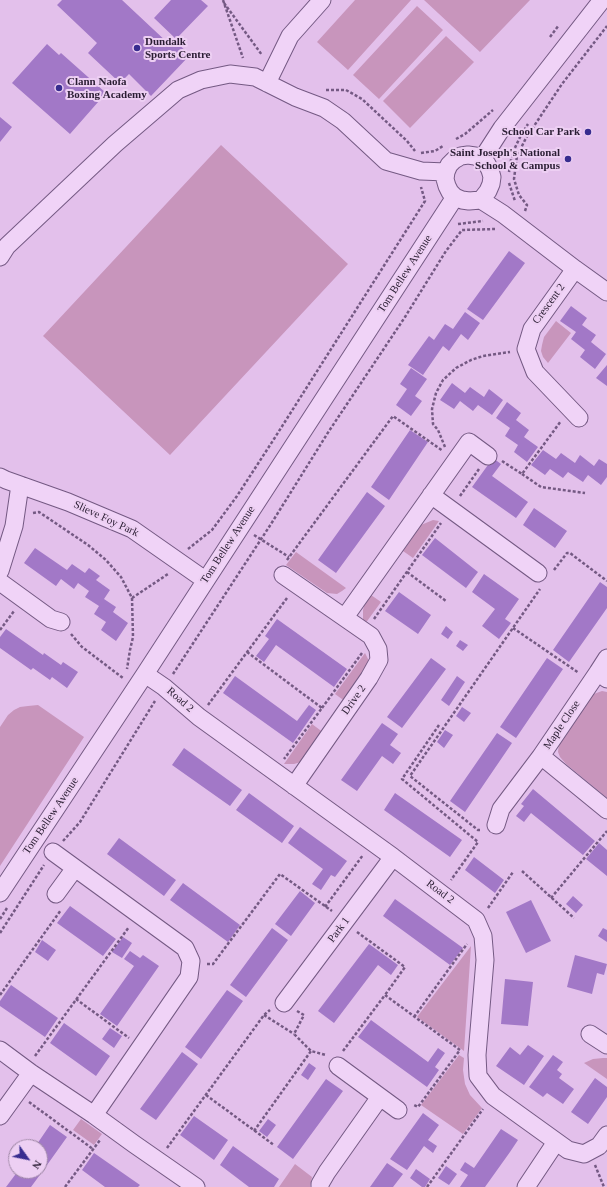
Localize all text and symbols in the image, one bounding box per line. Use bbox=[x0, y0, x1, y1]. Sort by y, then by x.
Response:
place label: Dundalk Sports Centre bbox=[145, 35, 210, 61]
marker: Dundalk Sports Centre bbox=[132, 43, 142, 53]
place label: Clann Naofa Boxing Academy bbox=[67, 75, 147, 101]
marker: Clann Naofa Boxing Academy bbox=[54, 83, 64, 93]
place label: School Car Park bbox=[502, 125, 580, 139]
marker: School Car Park bbox=[583, 127, 593, 137]
place label: Saint Joseph's National School & Campus bbox=[450, 146, 560, 172]
marker: Saint Joseph's National School & Campus bbox=[563, 154, 573, 164]
street label: Tom Bellew Avenue bbox=[375, 233, 435, 315]
street label: Crescent 2 bbox=[530, 281, 568, 327]
street label: Slieve Foy Park bbox=[71, 498, 141, 540]
street label: Tom Bellew Avenue bbox=[198, 504, 258, 586]
street label: Drive 2 bbox=[339, 683, 369, 717]
street label: Road 2 bbox=[164, 685, 196, 715]
street label: Maple Close bbox=[541, 698, 583, 752]
street label: Tom Bellew Avenue bbox=[20, 775, 82, 857]
street label: Road 2 bbox=[423, 877, 457, 907]
street label: Park 1 bbox=[325, 915, 353, 945]
north arrow bbox=[8, 1139, 48, 1179]
text: N bbox=[30, 1158, 44, 1172]

